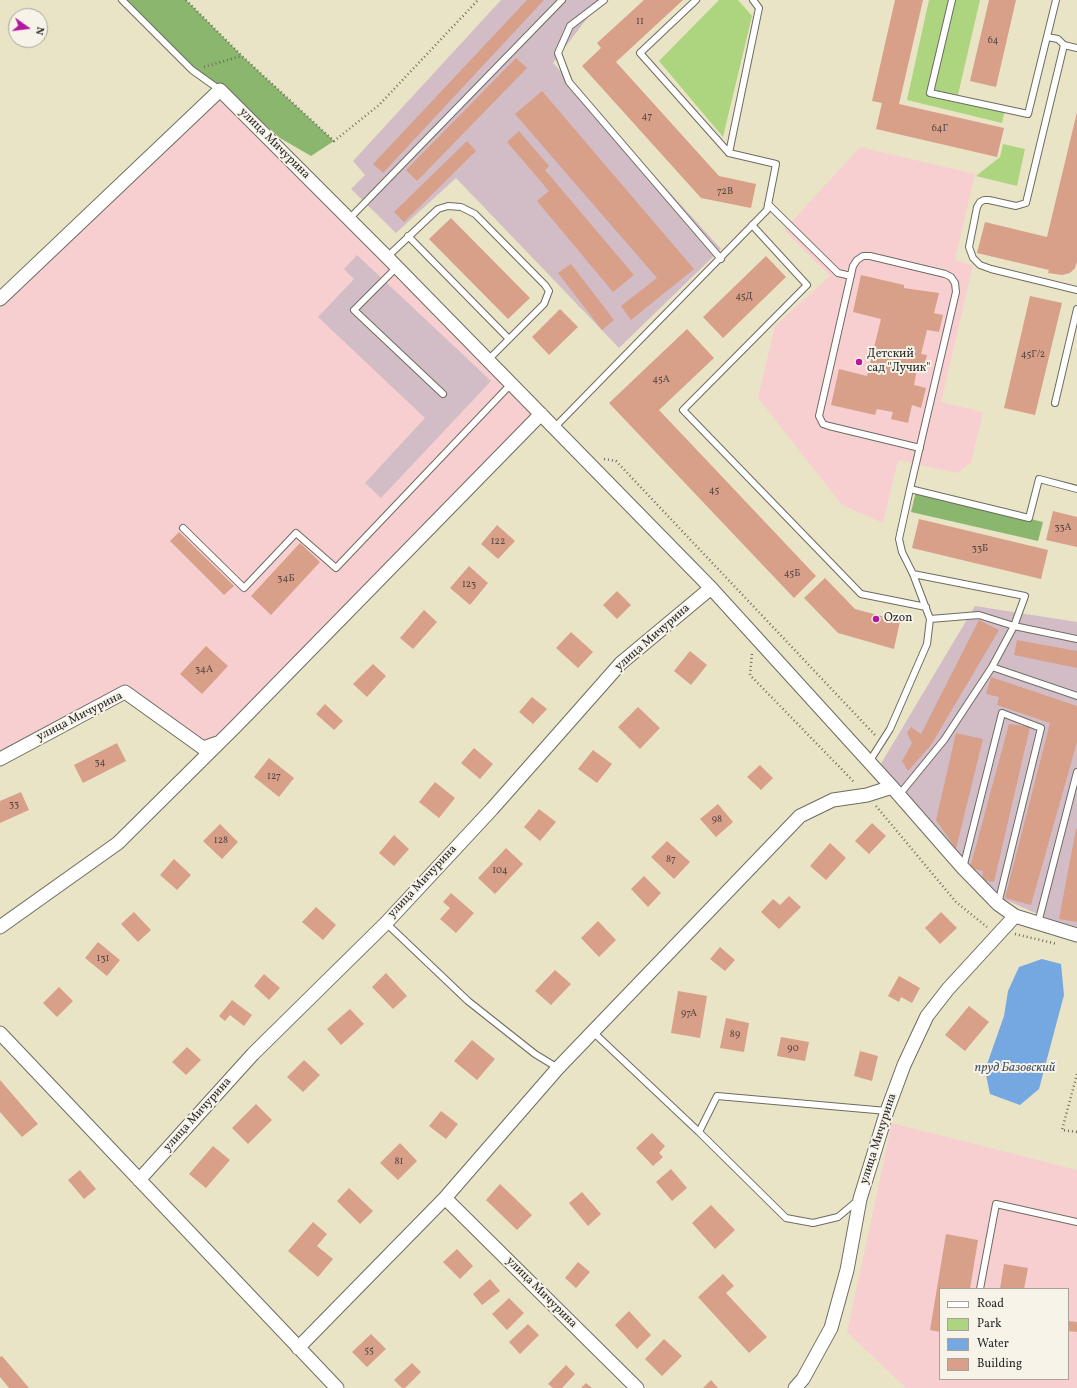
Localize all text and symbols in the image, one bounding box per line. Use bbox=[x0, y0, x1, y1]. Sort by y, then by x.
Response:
north arrow bbox=[8, 8, 48, 48]
house number: 11 bbox=[636, 16, 644, 28]
text: N bbox=[31, 25, 47, 36]
house number: 64 bbox=[988, 35, 998, 47]
street label: улица Мичурина bbox=[235, 105, 313, 183]
house number: 47 bbox=[642, 111, 652, 123]
house number: 64Г bbox=[932, 123, 948, 135]
house number: 72В bbox=[717, 186, 733, 198]
house number: 45Д bbox=[735, 291, 753, 303]
place label: Детский сад "Лучик" bbox=[867, 348, 930, 376]
house number: 45Г/2 bbox=[1021, 349, 1045, 361]
marker: Детский сад "Лучик" bbox=[854, 357, 864, 367]
house number: 45А bbox=[652, 374, 670, 386]
house number: 45 bbox=[709, 485, 719, 497]
house number: 33А bbox=[1054, 522, 1072, 534]
house number: 122 bbox=[491, 536, 505, 548]
house number: 33Б bbox=[972, 543, 988, 555]
house number: 45Б bbox=[784, 568, 800, 580]
house number: 34Б bbox=[277, 573, 295, 585]
house number: 123 bbox=[462, 579, 476, 591]
street label: улица Мичурина bbox=[613, 602, 693, 674]
place label: Ozon bbox=[884, 612, 912, 626]
marker: Ozon bbox=[871, 614, 881, 624]
house number: 34А bbox=[195, 664, 213, 676]
street label: улица Мичурина bbox=[35, 689, 125, 745]
house number: 34 bbox=[94, 757, 106, 769]
house number: 127 bbox=[267, 771, 281, 783]
house number: 33 bbox=[9, 799, 19, 811]
house number: 98 bbox=[712, 814, 722, 826]
house number: 128 bbox=[214, 835, 228, 847]
street label: улица Мичурина bbox=[385, 843, 461, 921]
house number: 87 bbox=[666, 854, 676, 866]
house number: 104 bbox=[492, 865, 508, 877]
house number: 131 bbox=[97, 953, 109, 965]
house number: 97А bbox=[681, 1008, 697, 1020]
house number: 89 bbox=[730, 1029, 740, 1041]
house number: 90 bbox=[787, 1043, 799, 1055]
water label: пруд Базовский bbox=[975, 1061, 1055, 1077]
street label: улица Мичурина bbox=[161, 1075, 235, 1155]
street label: улица Мичурина bbox=[858, 1092, 900, 1186]
house number: 81 bbox=[395, 1156, 403, 1168]
street label: улица Мичурина bbox=[502, 1254, 580, 1332]
legend bbox=[939, 1288, 1069, 1380]
text: Road bbox=[977, 1296, 1004, 1312]
text: Park bbox=[977, 1316, 1002, 1332]
text: Water bbox=[977, 1336, 1009, 1352]
house number: 55 bbox=[364, 1345, 374, 1357]
text: Building bbox=[977, 1356, 1022, 1372]

